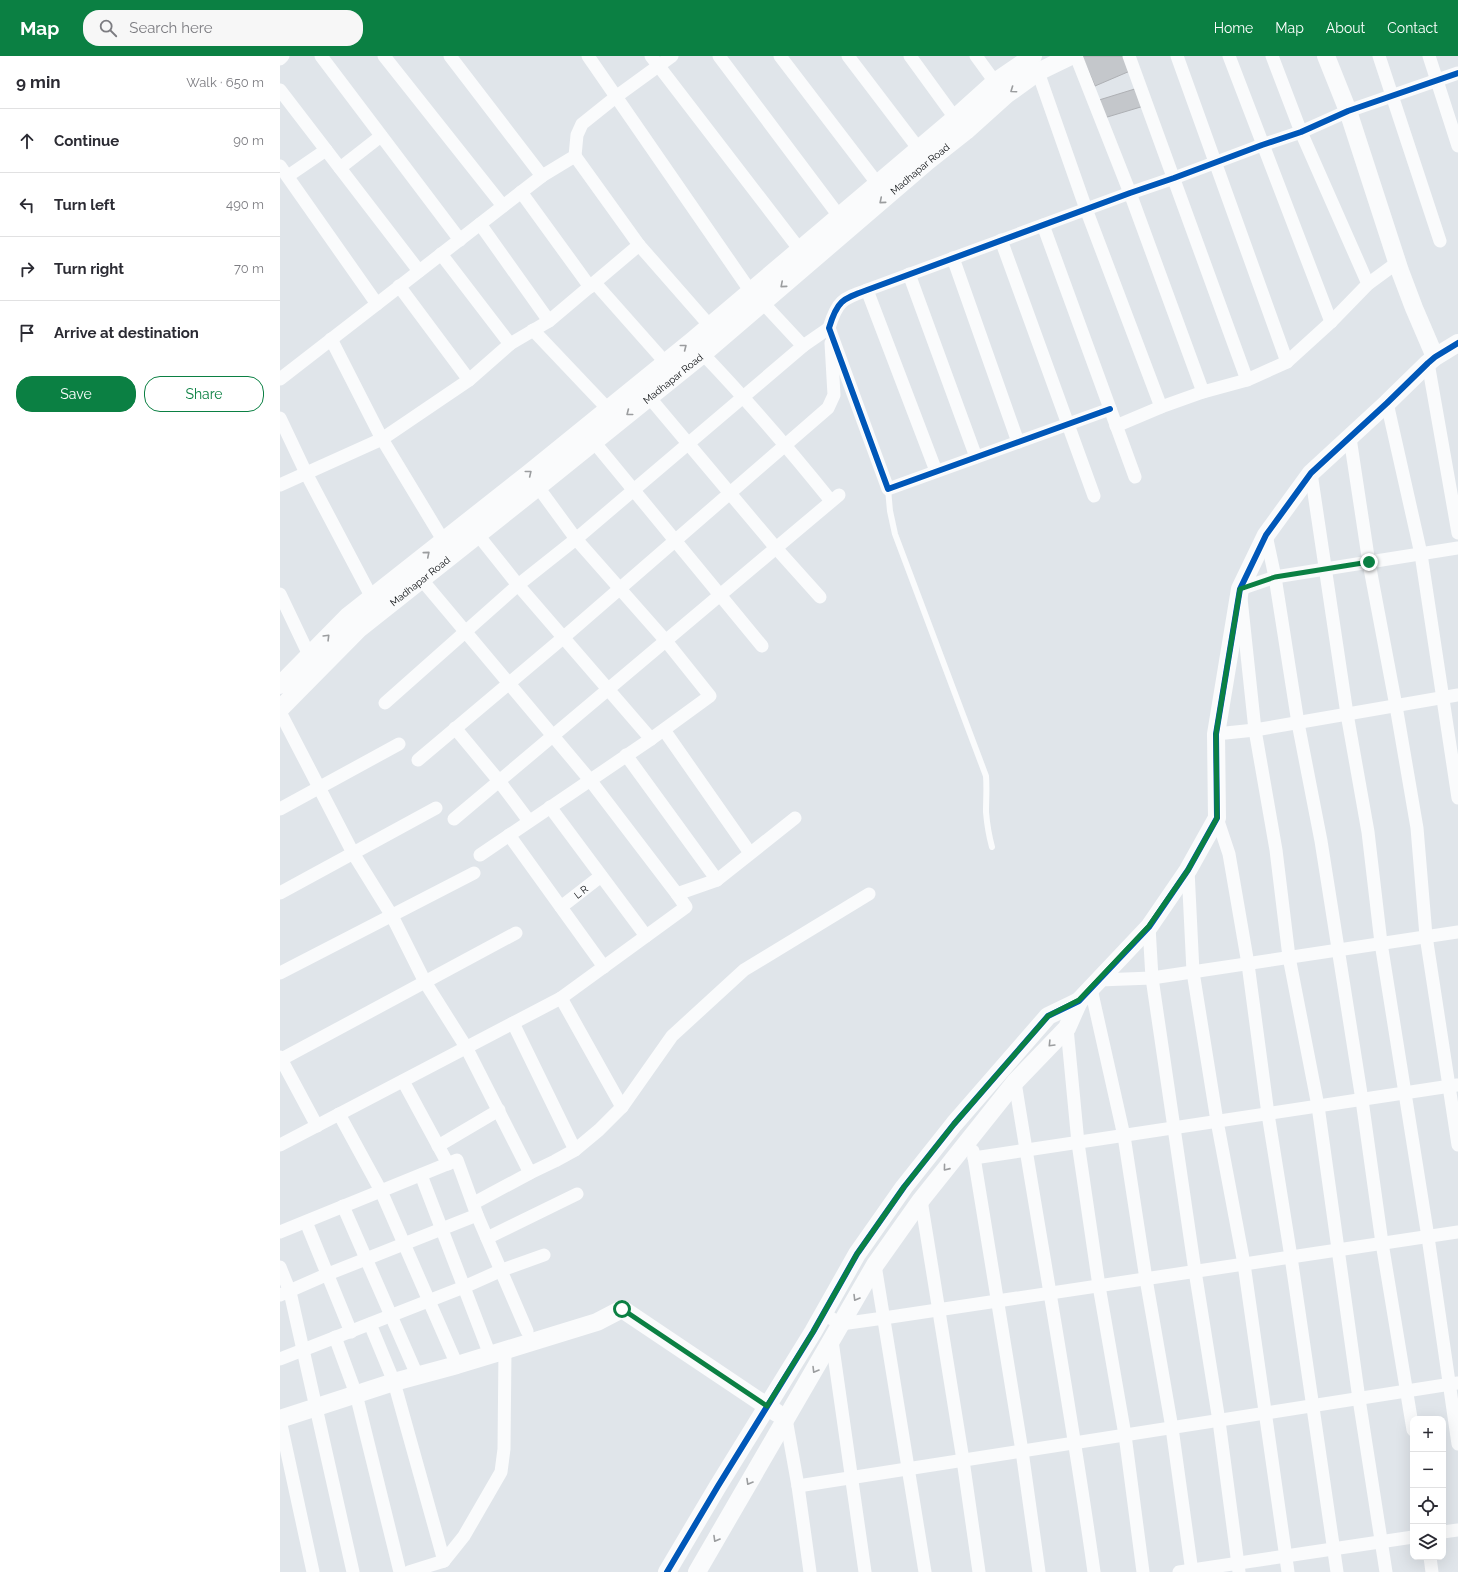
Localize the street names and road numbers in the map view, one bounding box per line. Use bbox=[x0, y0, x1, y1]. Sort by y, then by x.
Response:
street label: Madhapar Road bbox=[888, 141, 952, 197]
street label: Madhapar Road bbox=[641, 352, 705, 406]
street label: Madhapar Road bbox=[388, 554, 452, 608]
street label: L R bbox=[572, 883, 591, 901]

